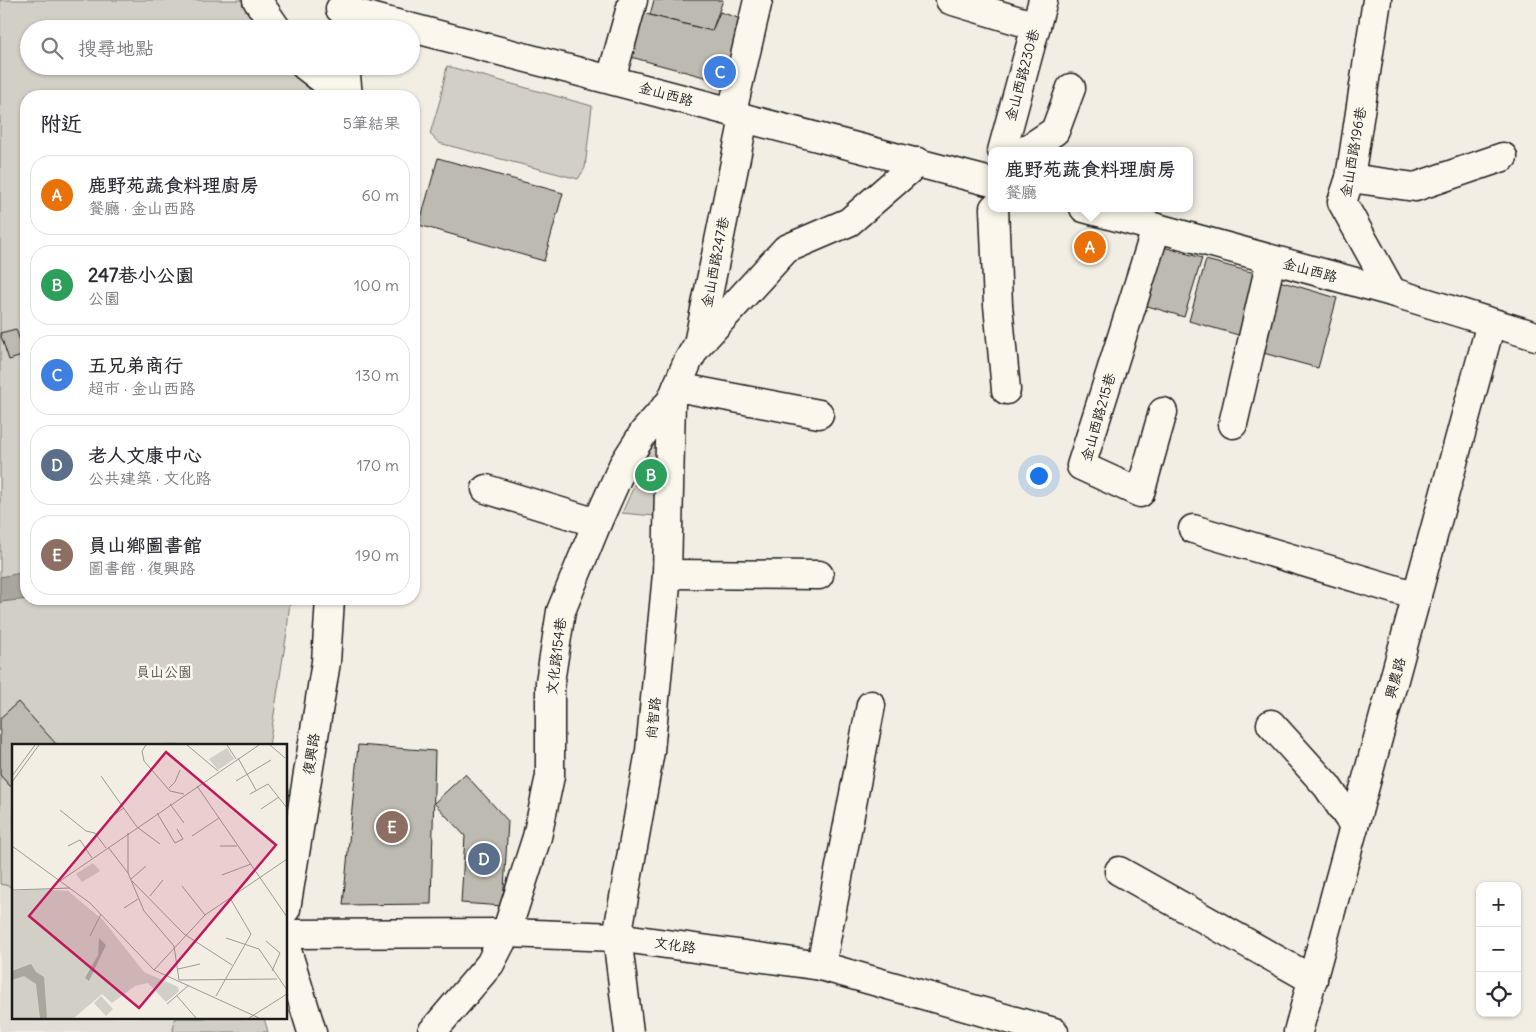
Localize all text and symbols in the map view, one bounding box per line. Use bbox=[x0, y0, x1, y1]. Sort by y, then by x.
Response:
search box bbox=[20, 20, 420, 75]
street label: 金山西路230巷 bbox=[1001, 26, 1043, 123]
icon: search bbox=[38, 34, 66, 62]
text: 搜尋地點 bbox=[78, 36, 154, 60]
pin: C bbox=[704, 53, 736, 91]
street label: 金山西路 bbox=[637, 78, 695, 110]
street label: 金山西路196巷 bbox=[1336, 104, 1370, 199]
text: 附近 bbox=[40, 110, 82, 137]
text: 5筆結果 bbox=[343, 113, 400, 133]
popup bbox=[988, 147, 1193, 212]
text: 鹿野苑蔬食料理廚房 bbox=[1005, 157, 1176, 181]
text: 鹿野苑蔬食料理廚房 bbox=[88, 173, 259, 197]
text: 餐廳 bbox=[1005, 182, 1037, 202]
text: A bbox=[52, 185, 62, 205]
text: 60 m bbox=[361, 185, 399, 205]
text: 餐廳 · 金山西路 bbox=[88, 198, 195, 218]
street label: 金山西路247巷 bbox=[697, 214, 733, 309]
pin: A bbox=[1074, 228, 1106, 266]
street label: 金山西路 bbox=[1281, 254, 1339, 286]
text: 247巷小公園 bbox=[88, 263, 194, 287]
text: B bbox=[52, 275, 62, 295]
text: 100 m bbox=[354, 275, 399, 295]
text: 公園 bbox=[88, 288, 120, 308]
text: 五兄弟商行 bbox=[88, 353, 183, 377]
text: C bbox=[52, 365, 62, 385]
text: 130 m bbox=[355, 365, 399, 385]
street label: 金山西路215巷 bbox=[1077, 370, 1120, 463]
text: 超市 · 金山西路 bbox=[88, 378, 195, 398]
text: 老人文康中心 bbox=[88, 443, 202, 467]
text: D bbox=[51, 455, 63, 475]
text: 170 m bbox=[356, 455, 399, 475]
pin: B bbox=[635, 456, 667, 494]
your location bbox=[1026, 463, 1052, 489]
text: 公共建築 · 文化路 bbox=[88, 468, 211, 488]
text: 員山鄉圖書館 bbox=[88, 533, 202, 557]
text: E bbox=[52, 545, 62, 565]
text: 190 m bbox=[355, 545, 399, 565]
text: 圖書館 · 復興路 bbox=[88, 558, 195, 578]
street label: 文化路154巷 bbox=[542, 615, 570, 696]
street label: 興農路 bbox=[1381, 655, 1409, 701]
park label: 員山公園 bbox=[136, 663, 192, 681]
street label: 尚智路 bbox=[642, 696, 664, 740]
street label: 復興路 bbox=[299, 732, 323, 776]
inset map bbox=[12, 744, 288, 1020]
pin: E bbox=[376, 808, 408, 846]
pin: D bbox=[468, 840, 500, 878]
map controls bbox=[1476, 882, 1521, 1017]
button: + bbox=[1476, 882, 1521, 927]
button: − bbox=[1476, 927, 1521, 972]
street label: 文化路 bbox=[653, 933, 697, 957]
button: locate bbox=[1476, 972, 1521, 1017]

